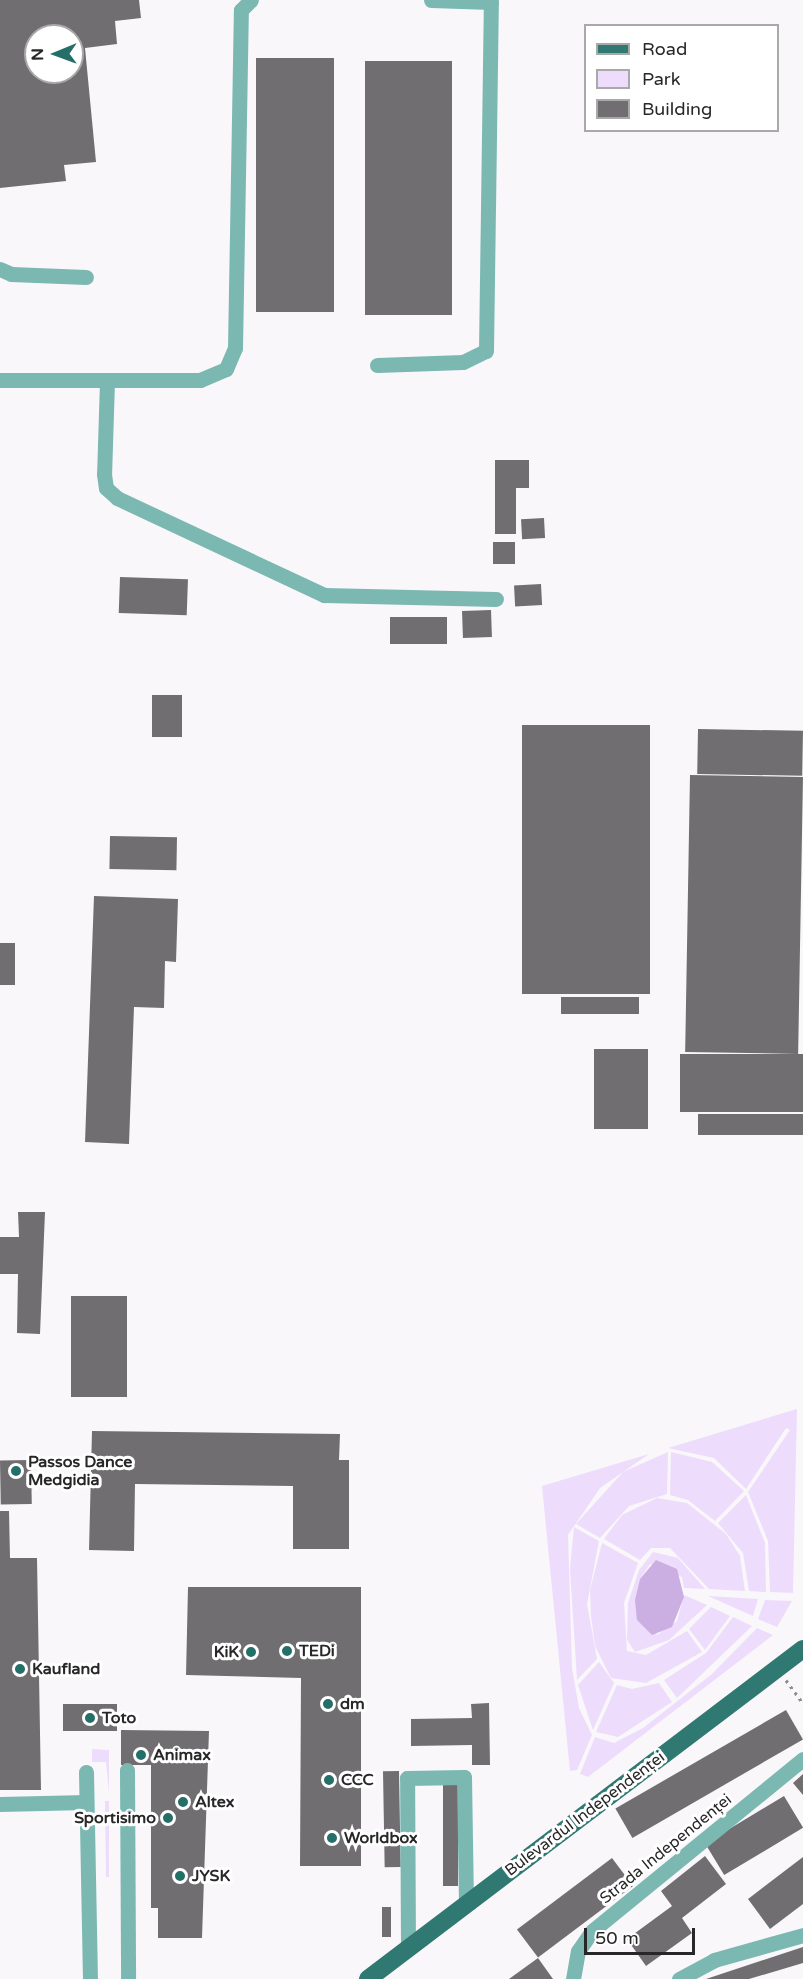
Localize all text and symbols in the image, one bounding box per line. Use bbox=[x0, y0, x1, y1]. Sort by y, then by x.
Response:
north arrow bbox=[24, 24, 84, 84]
legend bbox=[584, 24, 779, 132]
text: Road bbox=[642, 38, 687, 60]
text: N bbox=[28, 48, 48, 61]
text: Park bbox=[642, 68, 680, 90]
text: Building bbox=[642, 98, 712, 120]
place label: Passos Dance Medgidia bbox=[28, 1452, 132, 1490]
marker: Passos Dance Medgidia bbox=[9, 1464, 23, 1478]
place label: TEDi bbox=[299, 1641, 335, 1661]
place label: KiK bbox=[214, 1642, 239, 1662]
marker: TEDi bbox=[280, 1644, 294, 1658]
marker: KiK bbox=[244, 1645, 258, 1659]
place label: Kaufland bbox=[32, 1659, 100, 1679]
marker: Kaufland bbox=[13, 1662, 27, 1676]
place label: dm bbox=[340, 1694, 365, 1714]
marker: dm bbox=[321, 1697, 335, 1711]
place label: Toto bbox=[102, 1708, 136, 1728]
marker: Toto bbox=[83, 1711, 97, 1725]
place label: Animax bbox=[153, 1745, 211, 1765]
marker: Animax bbox=[134, 1748, 148, 1762]
street label: Bulevardul Independenței bbox=[501, 1748, 669, 1880]
place label: CCC bbox=[341, 1770, 374, 1790]
marker: CCC bbox=[322, 1773, 336, 1787]
street label: Strada Independenței bbox=[596, 1790, 736, 1908]
place label: Altex bbox=[195, 1792, 234, 1812]
marker: Altex bbox=[176, 1795, 190, 1809]
place label: Sportisimo bbox=[74, 1808, 156, 1828]
marker: Sportisimo bbox=[161, 1811, 175, 1825]
place label: Worldbox bbox=[344, 1828, 418, 1848]
marker: Worldbox bbox=[325, 1831, 339, 1845]
place label: JYSK bbox=[192, 1866, 230, 1886]
marker: JYSK bbox=[173, 1869, 187, 1883]
scale bar bbox=[587, 1916, 698, 1954]
text: 50 m bbox=[595, 1927, 639, 1949]

